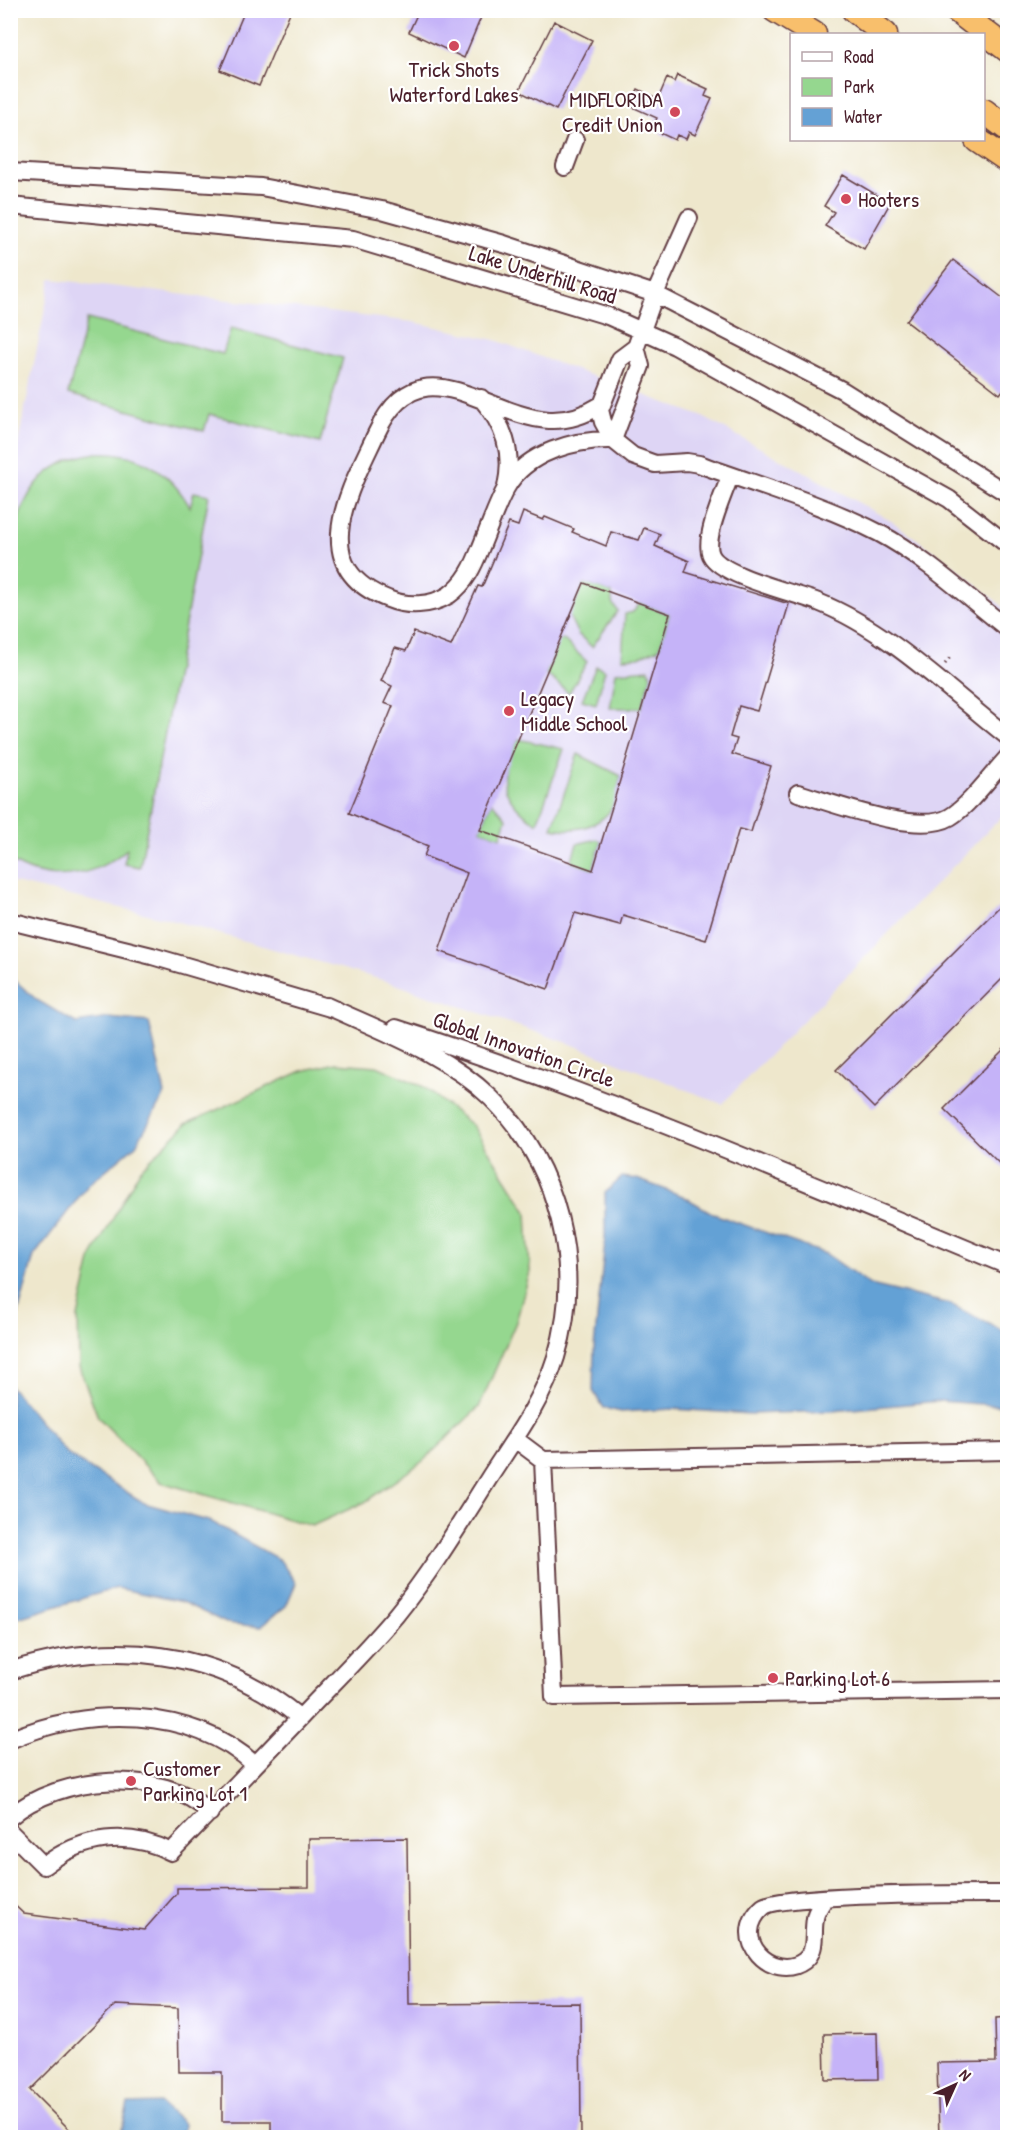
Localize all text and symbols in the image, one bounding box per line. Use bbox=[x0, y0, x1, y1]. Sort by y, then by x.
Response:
legend bbox=[790, 33, 985, 141]
marker: Trick Shots Waterford Lakes bbox=[447, 39, 461, 53]
text: Road bbox=[844, 44, 874, 69]
place label: Trick Shots Waterford Lakes bbox=[389, 54, 519, 109]
text: Park bbox=[844, 74, 875, 99]
place label: MIDFLORIDA Credit Union bbox=[562, 84, 663, 139]
text: Water bbox=[844, 104, 882, 129]
marker: MIDFLORIDA Credit Union bbox=[668, 105, 682, 119]
place label: Hooters bbox=[858, 184, 919, 214]
marker: Hooters bbox=[839, 192, 853, 206]
street label: Lake Underhill Road bbox=[466, 237, 621, 311]
place label: Legacy Middle School bbox=[521, 683, 627, 738]
marker: Legacy Middle School bbox=[502, 704, 516, 718]
street label: Global Innovation Circle bbox=[429, 1004, 619, 1094]
place label: Parking Lot 6 bbox=[785, 1663, 890, 1693]
marker: Parking Lot 6 bbox=[766, 1671, 780, 1685]
place label: Customer Parking Lot 1 bbox=[143, 1753, 247, 1808]
marker: Customer Parking Lot 1 bbox=[124, 1774, 138, 1788]
north arrow bbox=[925, 2055, 985, 2115]
text: N bbox=[955, 2064, 977, 2086]

